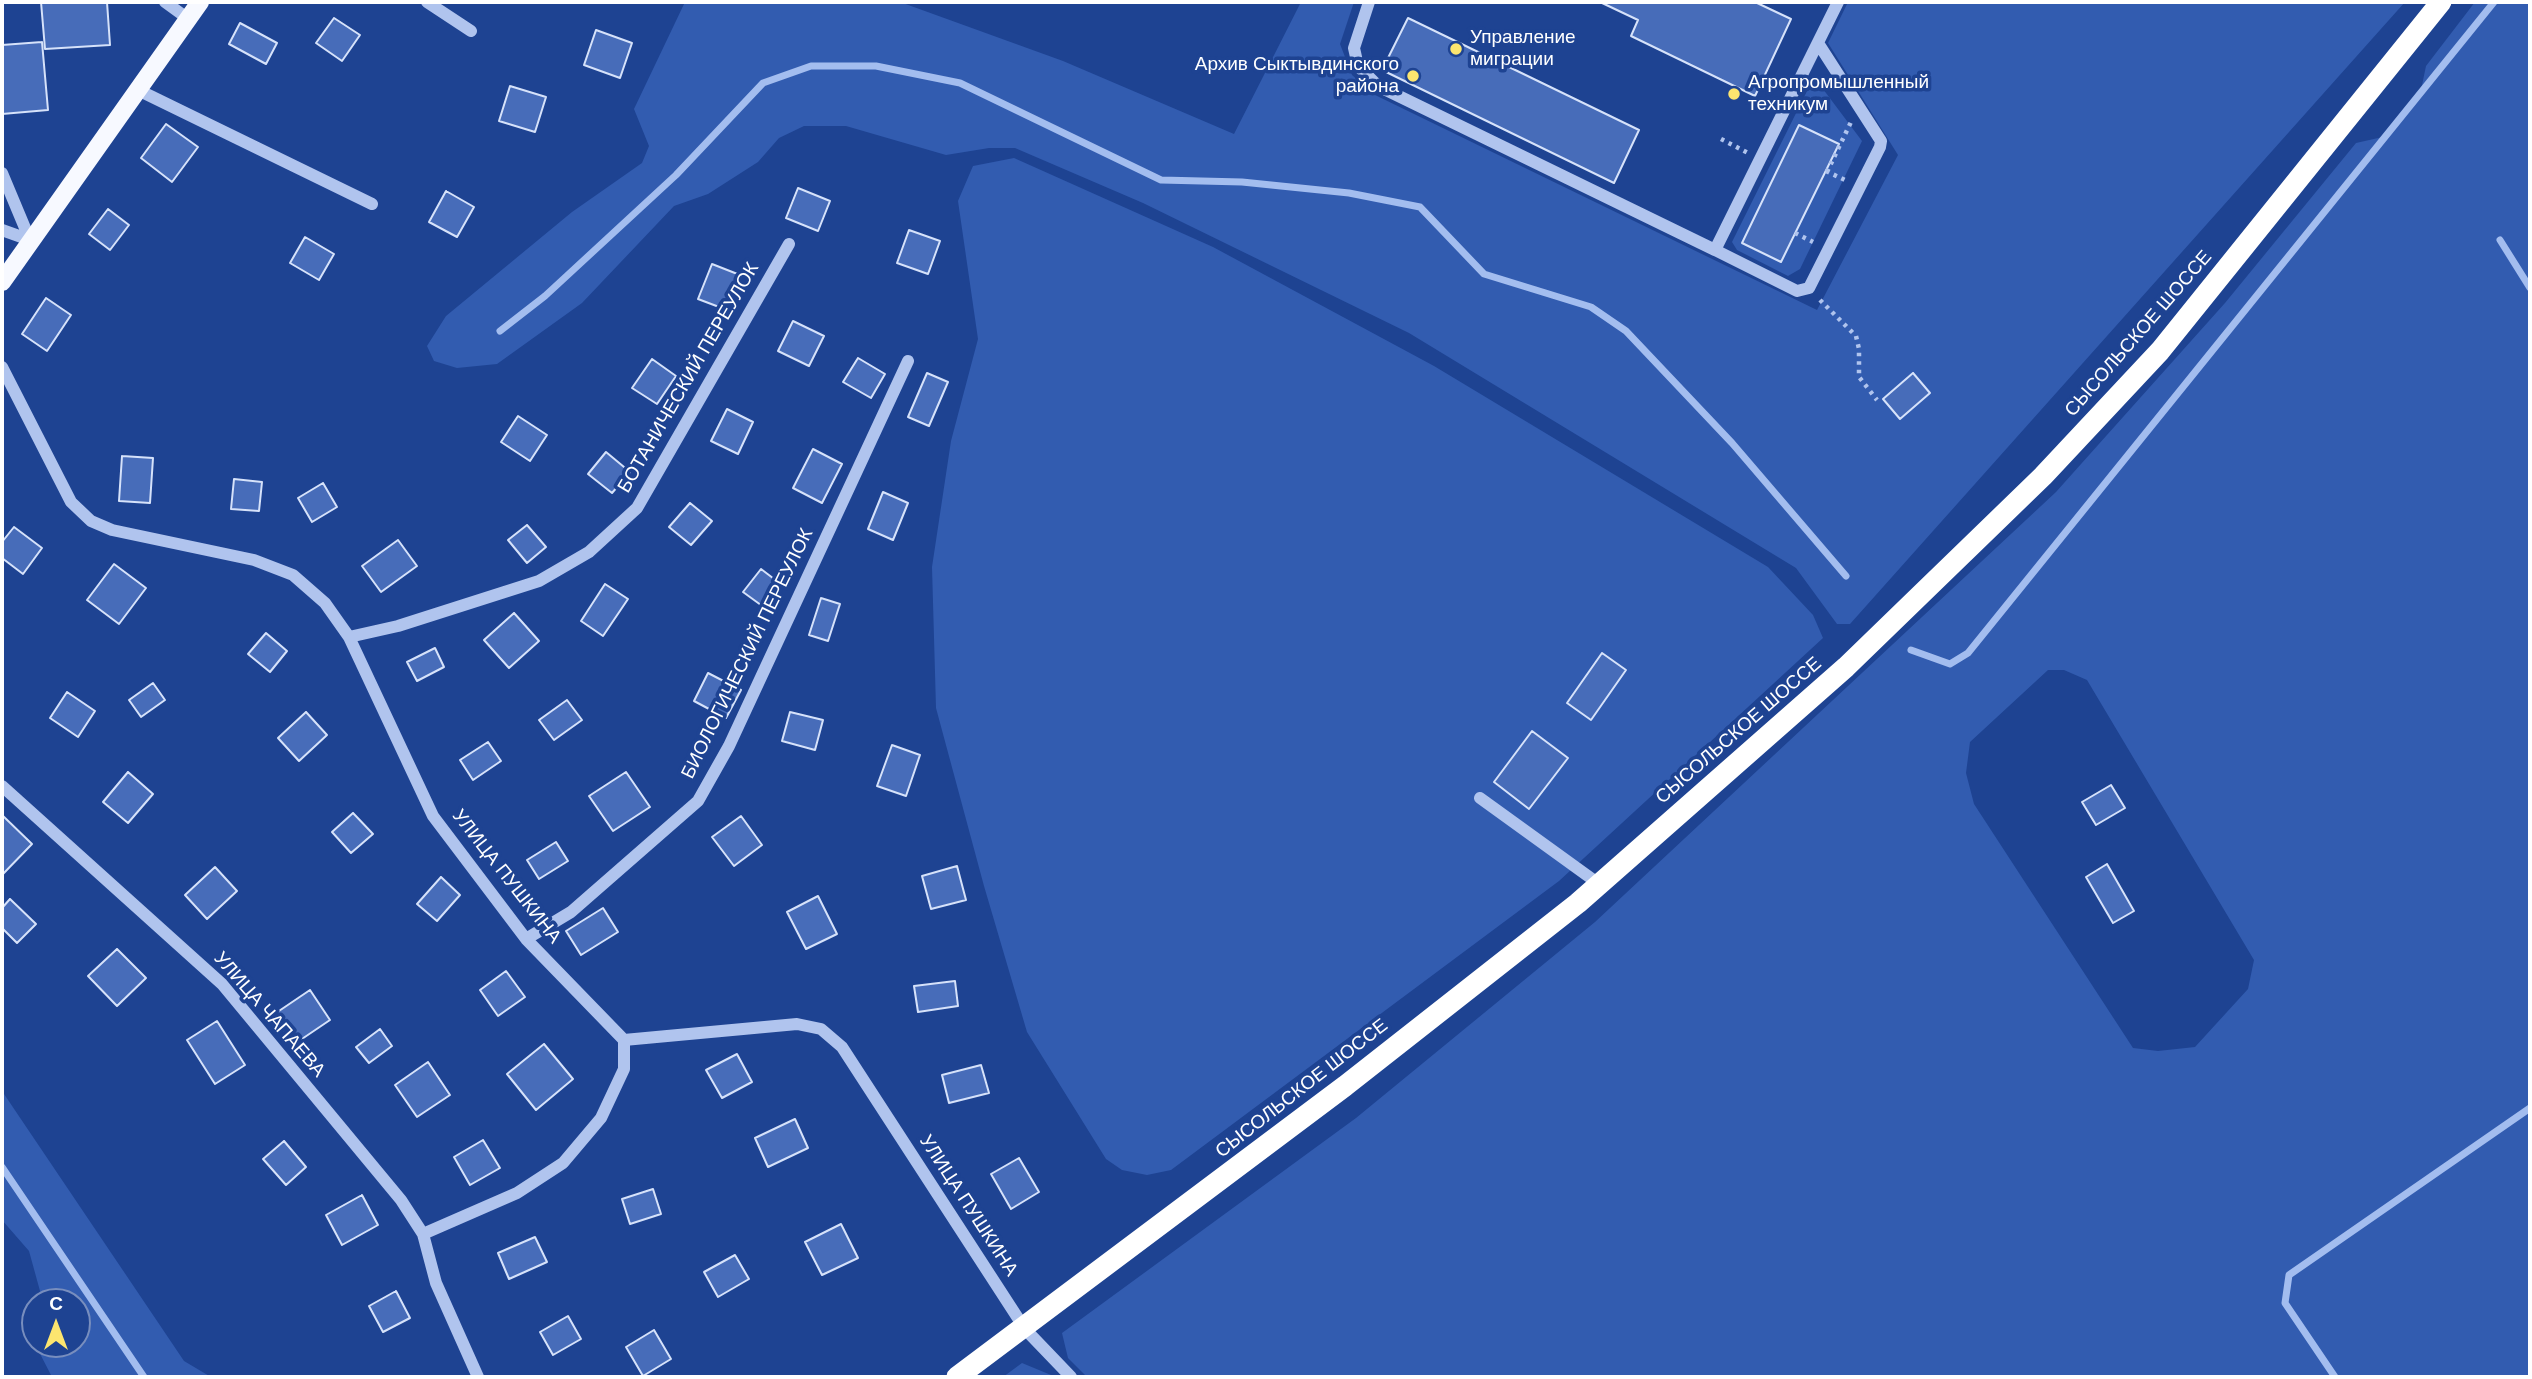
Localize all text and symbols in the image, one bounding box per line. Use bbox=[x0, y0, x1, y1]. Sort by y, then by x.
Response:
place label: Управление миграции bbox=[1470, 27, 1576, 71]
marker: Управление миграции bbox=[1448, 41, 1464, 57]
place label: Архив Сыктывдинского района bbox=[1195, 54, 1399, 98]
marker: Архив Сыктывдинского района bbox=[1405, 68, 1421, 84]
place label: Агропромышленный техникум bbox=[1748, 72, 1929, 116]
marker: Агропромышленный техникум bbox=[1726, 86, 1742, 102]
street label: СЫСОЛЬСКОЕ ШОССЕ bbox=[2061, 246, 2217, 422]
street label: БОТАНИЧЕСКИЙ ПЕРЕУЛОК bbox=[614, 259, 764, 497]
street label: БИОЛОГИЧЕСКИЙ ПЕРЕУЛОК bbox=[677, 525, 819, 783]
street label: СЫСОЛЬСКОЕ ШОССЕ bbox=[1651, 653, 1827, 809]
street label: УЛИЦА ПУШКИНА bbox=[447, 806, 565, 948]
street label: УЛИЦА ЧАПАЕВА bbox=[209, 948, 329, 1082]
street label: СЫСОЛЬСКОЕ ШОССЕ bbox=[1211, 1015, 1393, 1163]
street label: УЛИЦА ПУШКИНА bbox=[914, 1131, 1022, 1281]
north arrow bbox=[21, 1288, 91, 1358]
text: С bbox=[49, 1291, 63, 1316]

